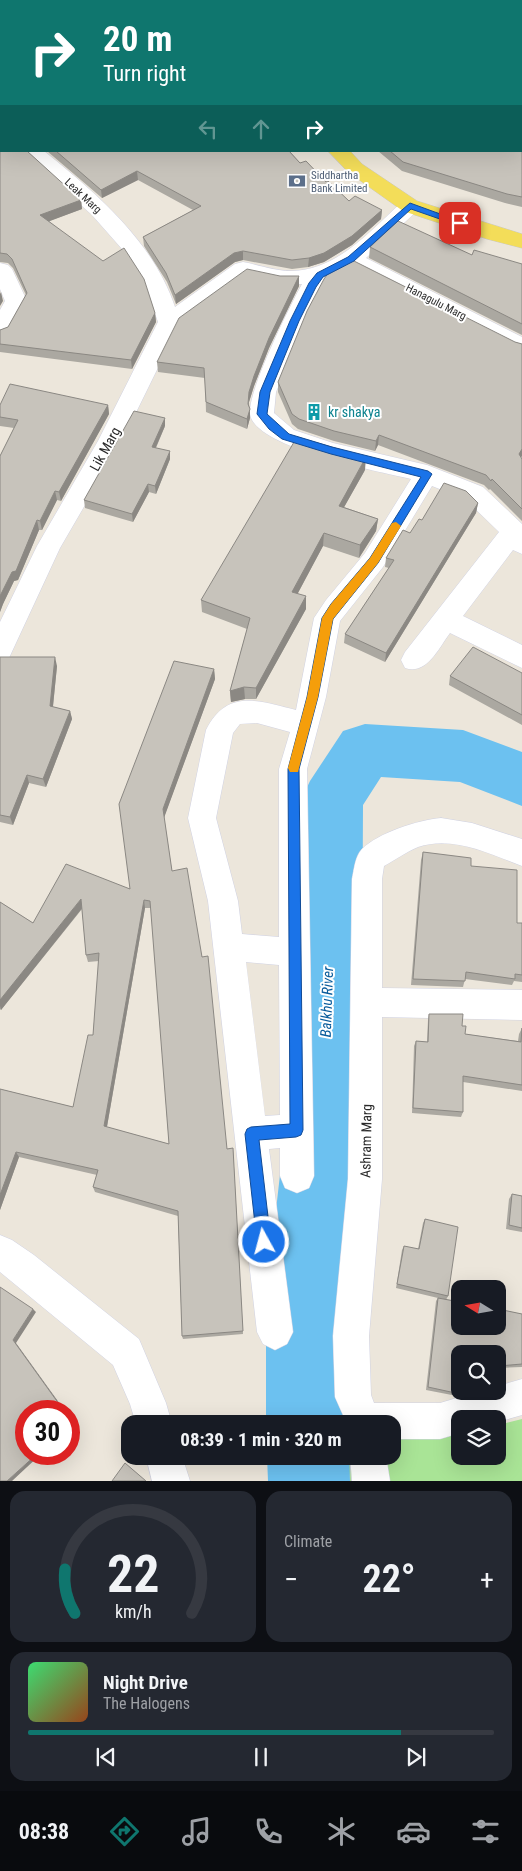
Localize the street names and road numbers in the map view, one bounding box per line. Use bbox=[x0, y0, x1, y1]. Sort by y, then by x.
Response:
street label: Leak Marg bbox=[62, 176, 104, 216]
street label: Hanagulu Marg bbox=[404, 281, 468, 323]
street label: Lik Marg bbox=[86, 424, 124, 474]
street label: Ashram Marg bbox=[357, 1104, 375, 1178]

